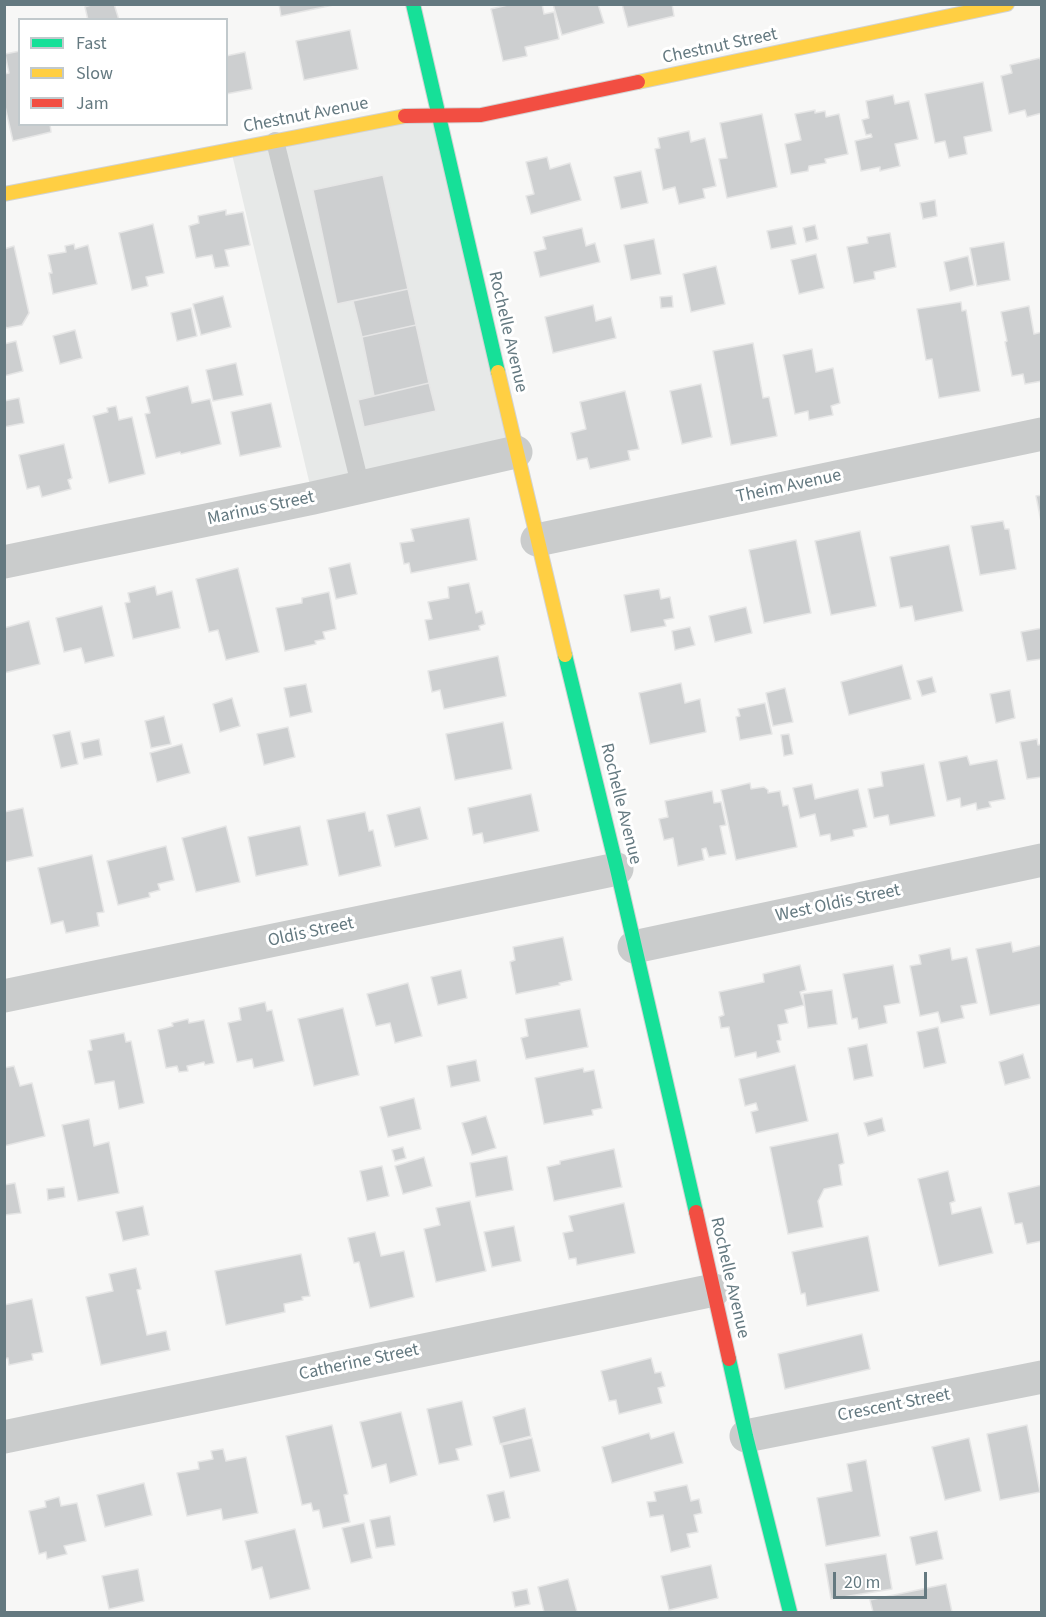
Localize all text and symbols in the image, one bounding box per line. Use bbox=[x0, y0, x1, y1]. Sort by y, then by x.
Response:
legend bbox=[18, 18, 228, 126]
street label: Chestnut Street bbox=[661, 24, 779, 70]
text: Fast bbox=[76, 31, 107, 56]
text: Slow bbox=[76, 61, 113, 86]
text: Jam bbox=[76, 91, 109, 116]
street label: Chestnut Avenue bbox=[242, 93, 370, 139]
street label: Rochelle Avenue bbox=[483, 269, 531, 395]
street label: Theim Avenue bbox=[735, 465, 843, 509]
street label: Marinus Street bbox=[206, 487, 316, 531]
street label: Rochelle Avenue bbox=[595, 741, 645, 867]
street label: West Oldis Street bbox=[774, 880, 902, 928]
street label: Oldis Street bbox=[266, 913, 356, 953]
street label: Rochelle Avenue bbox=[705, 1215, 753, 1341]
street label: Catherine Street bbox=[297, 1340, 421, 1386]
street label: Crescent Street bbox=[836, 1385, 952, 1427]
scale bar bbox=[836, 1560, 930, 1598]
text: 20 m bbox=[844, 1570, 880, 1595]

